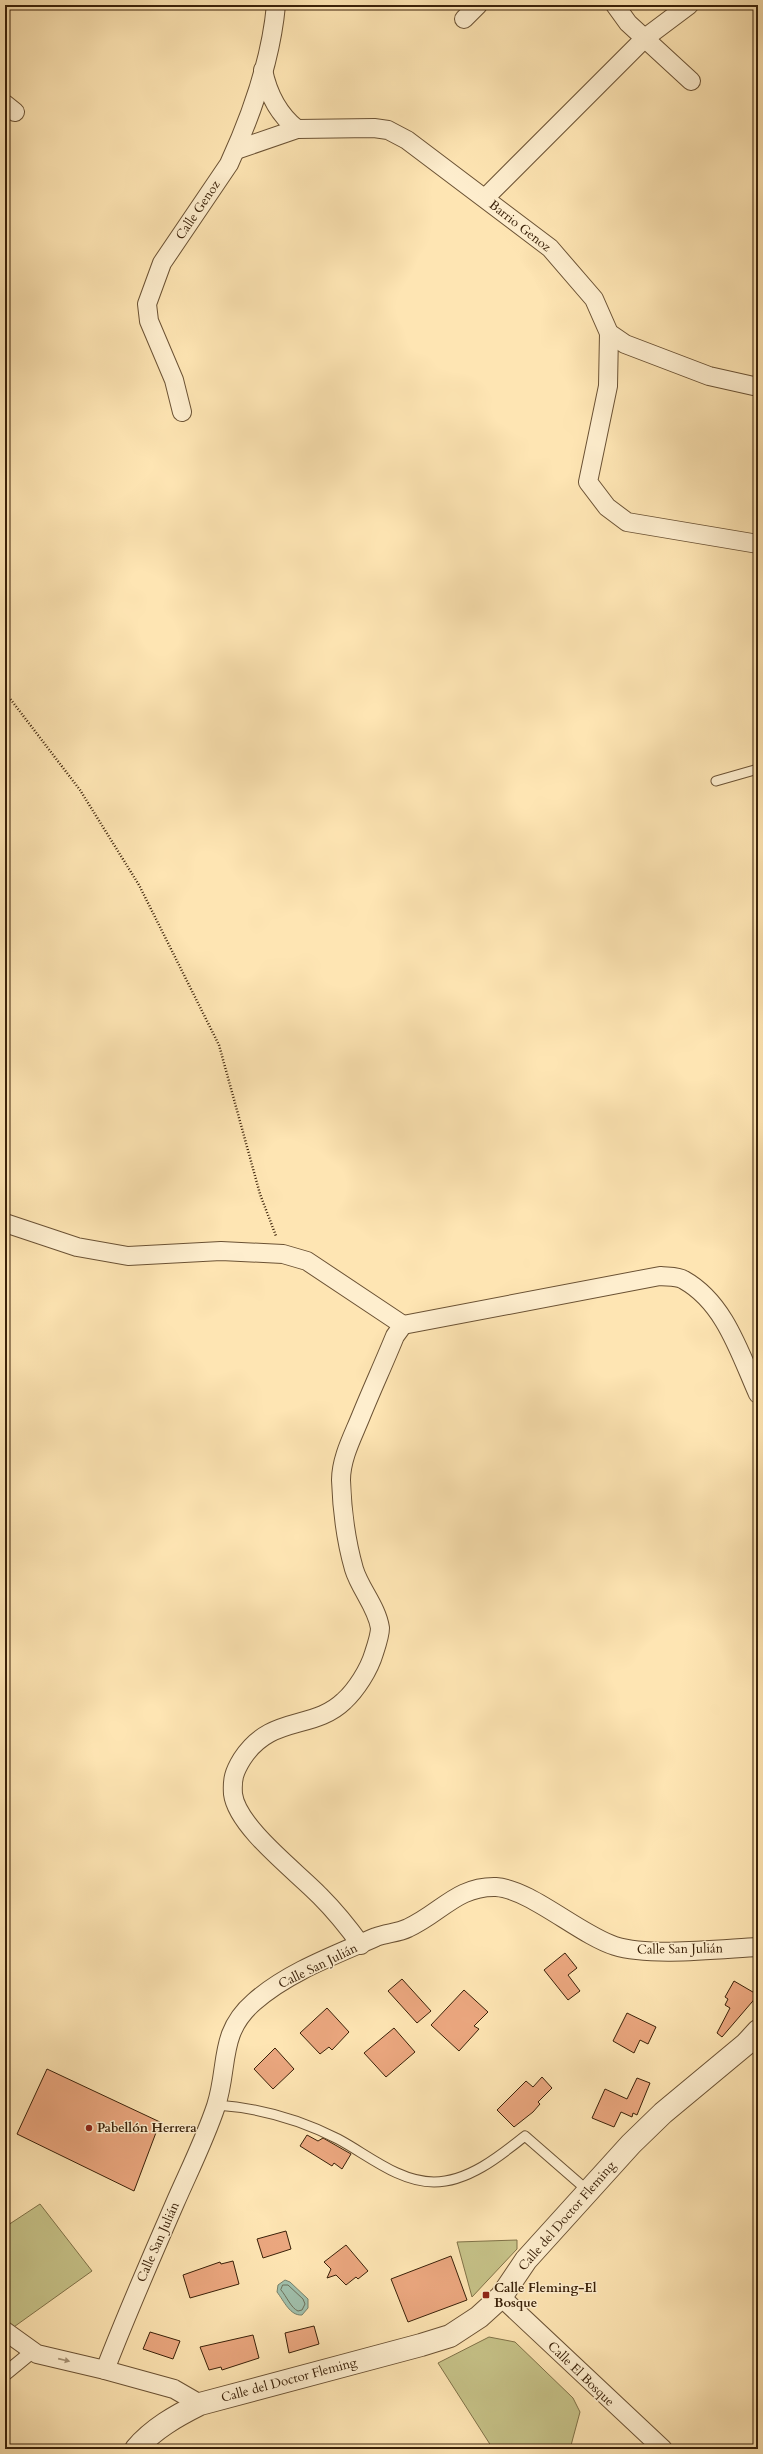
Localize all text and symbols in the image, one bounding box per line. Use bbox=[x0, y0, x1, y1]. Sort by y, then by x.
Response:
street label: Calle Genoz bbox=[172, 177, 225, 243]
street label: Barrio Genoz bbox=[485, 196, 555, 256]
street label: Calle San Julián bbox=[275, 1939, 361, 1993]
street label: Calle San Julián bbox=[637, 1939, 724, 1959]
place label: Pabellón Herrera bbox=[97, 2119, 197, 2137]
marker: Pabellón Herrera bbox=[84, 2123, 94, 2133]
street label: Calle del Doctor Fleming bbox=[514, 2157, 620, 2275]
street label: Calle San Julián bbox=[132, 2198, 184, 2285]
place label: Calle Fleming-El Bosque bbox=[494, 2279, 597, 2312]
marker: Calle Fleming-El Bosque bbox=[481, 2290, 491, 2300]
street label: Calle El Bosque bbox=[544, 2337, 618, 2411]
street label: Calle del Doctor Fleming bbox=[219, 2353, 360, 2407]
one-way arrow bbox=[58, 2358, 70, 2364]

